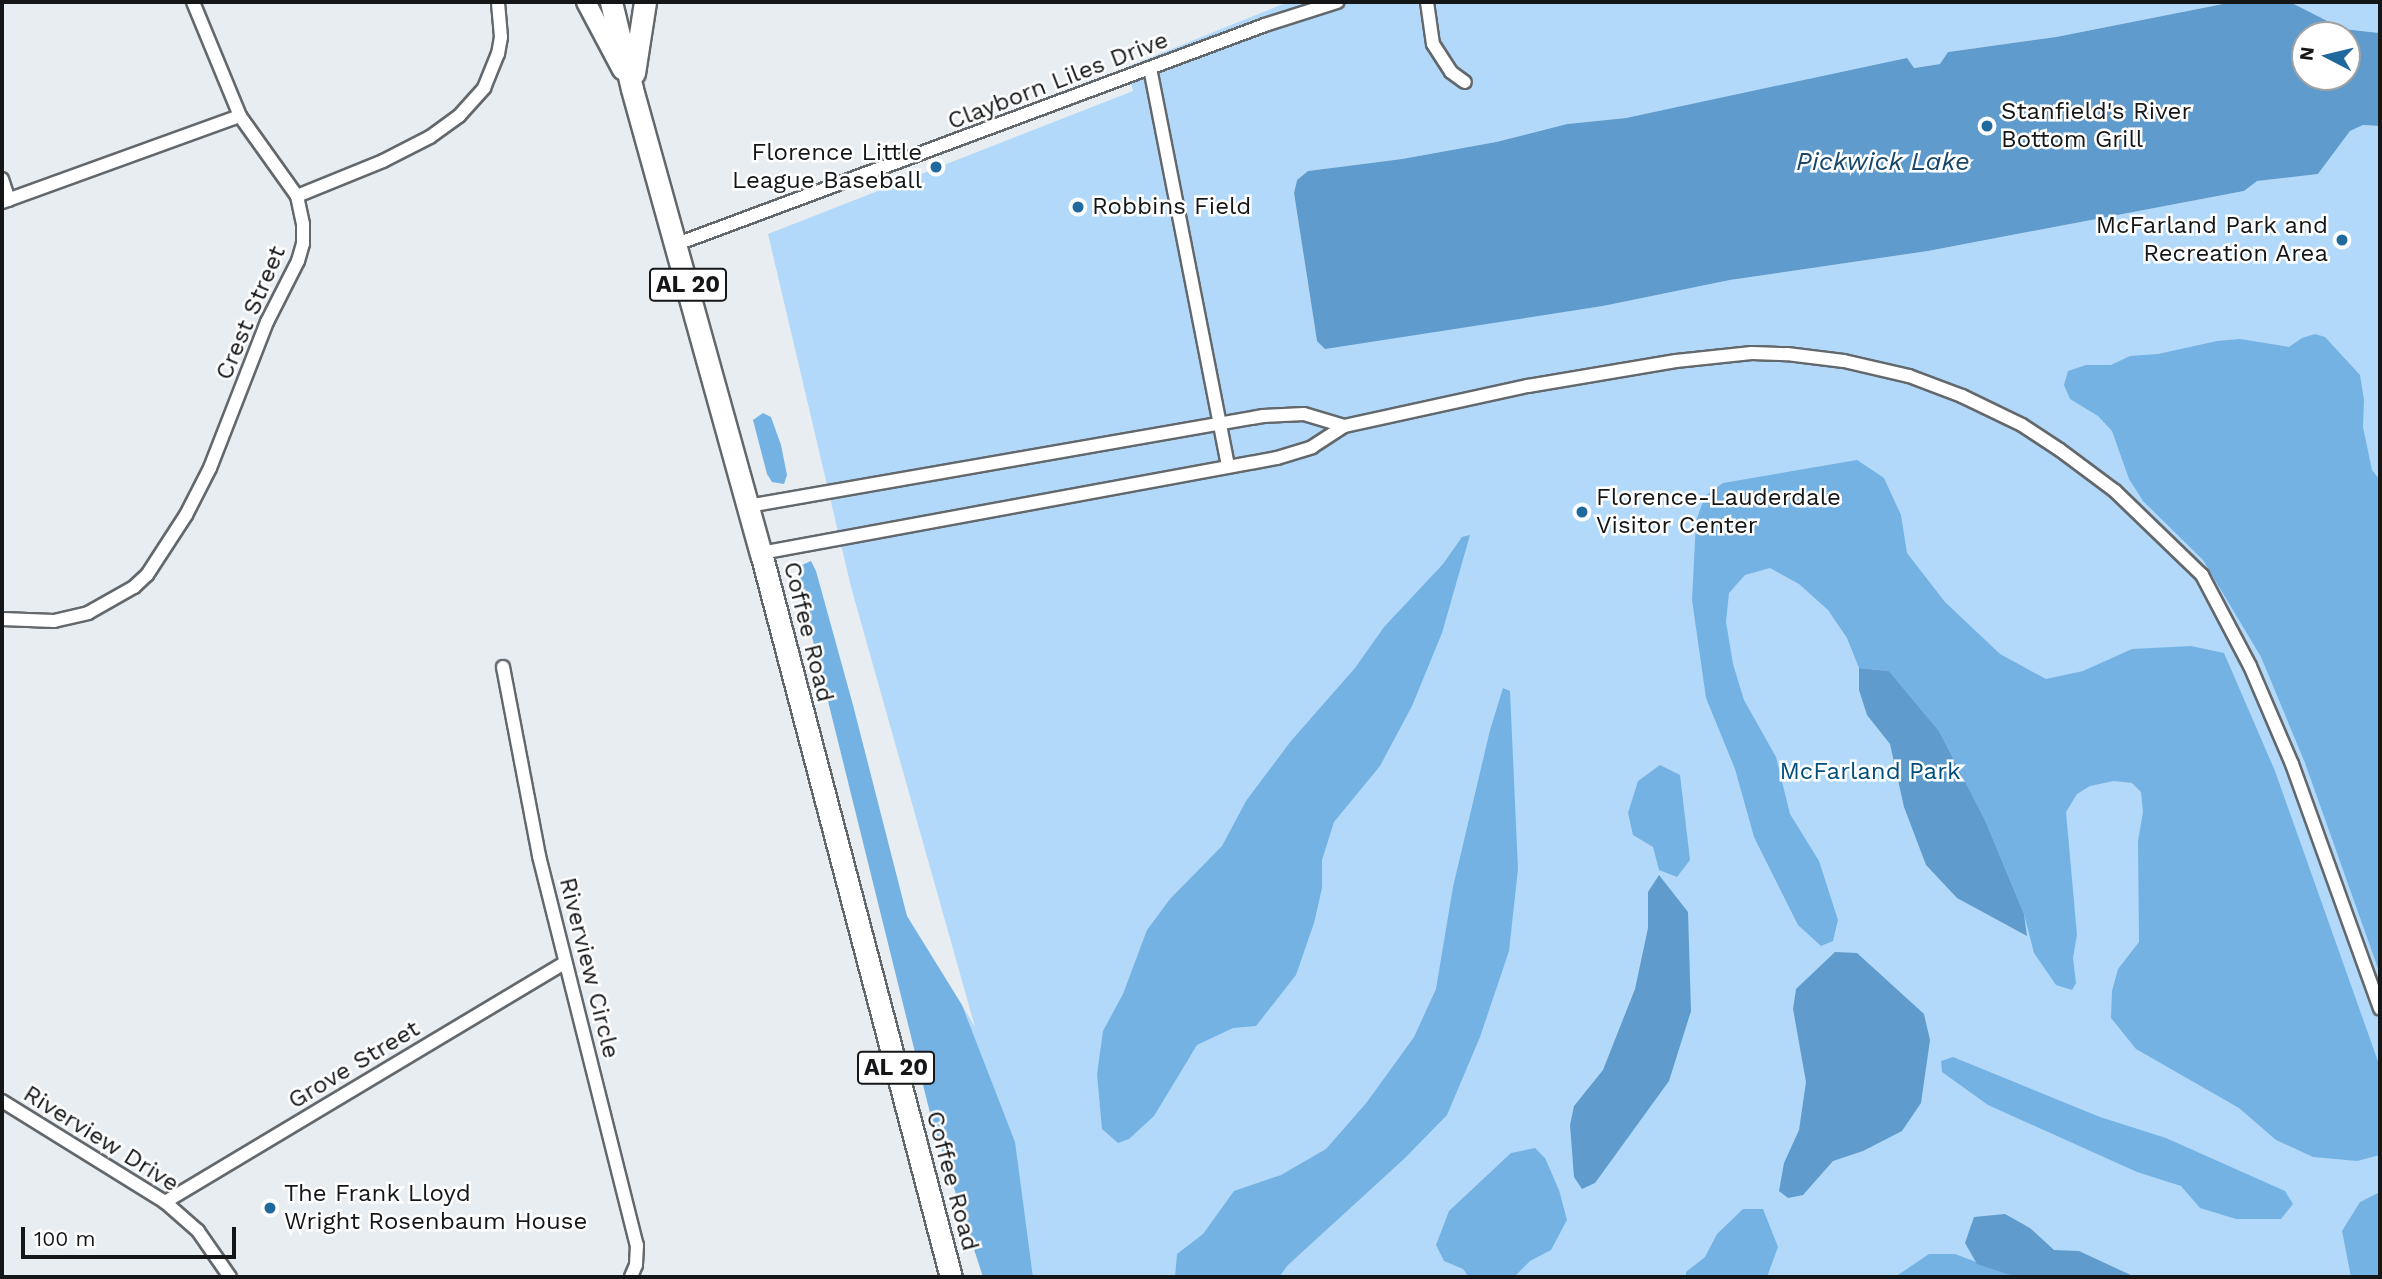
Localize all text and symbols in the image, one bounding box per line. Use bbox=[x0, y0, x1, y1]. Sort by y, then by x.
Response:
north arrow bbox=[2291, 21, 2361, 91]
street label: Clayborn Liles Drive bbox=[944, 26, 1172, 136]
text: N bbox=[2294, 45, 2319, 62]
place label: Stanfield's River Bottom Grill bbox=[2001, 98, 2191, 154]
marker: Stanfield's River Bottom Grill bbox=[1979, 118, 1995, 134]
place label: Florence Little League Baseball bbox=[732, 139, 922, 195]
water label: Pickwick Lake bbox=[1796, 146, 1970, 178]
marker: Florence Little League Baseball bbox=[928, 159, 944, 175]
place label: Robbins Field bbox=[1092, 193, 1251, 221]
marker: Robbins Field bbox=[1070, 199, 1086, 215]
place label: McFarland Park and Recreation Area bbox=[2095, 212, 2328, 268]
marker: McFarland Park and Recreation Area bbox=[2334, 232, 2350, 248]
street label: Crest Street bbox=[210, 242, 292, 384]
road number: AL 20 bbox=[648, 266, 728, 304]
place label: Florence-Lauderdale Visitor Center bbox=[1596, 484, 1841, 540]
marker: Florence-Lauderdale Visitor Center bbox=[1574, 504, 1590, 520]
street label: Coffee Road bbox=[777, 559, 839, 705]
park label: McFarland Park bbox=[1779, 758, 1961, 786]
street label: Riverview Circle bbox=[553, 874, 625, 1062]
street label: Grove Street bbox=[283, 1015, 425, 1115]
road number: AL 20 bbox=[856, 1049, 936, 1088]
street label: Riverview Drive bbox=[18, 1079, 184, 1199]
street label: Coffee Road bbox=[920, 1108, 984, 1254]
place label: The Frank Lloyd Wright Rosenbaum House bbox=[284, 1180, 587, 1236]
marker: The Frank Lloyd Wright Rosenbaum House bbox=[262, 1200, 278, 1216]
scale bar bbox=[24, 1212, 240, 1256]
text: 100 m bbox=[34, 1226, 96, 1251]

